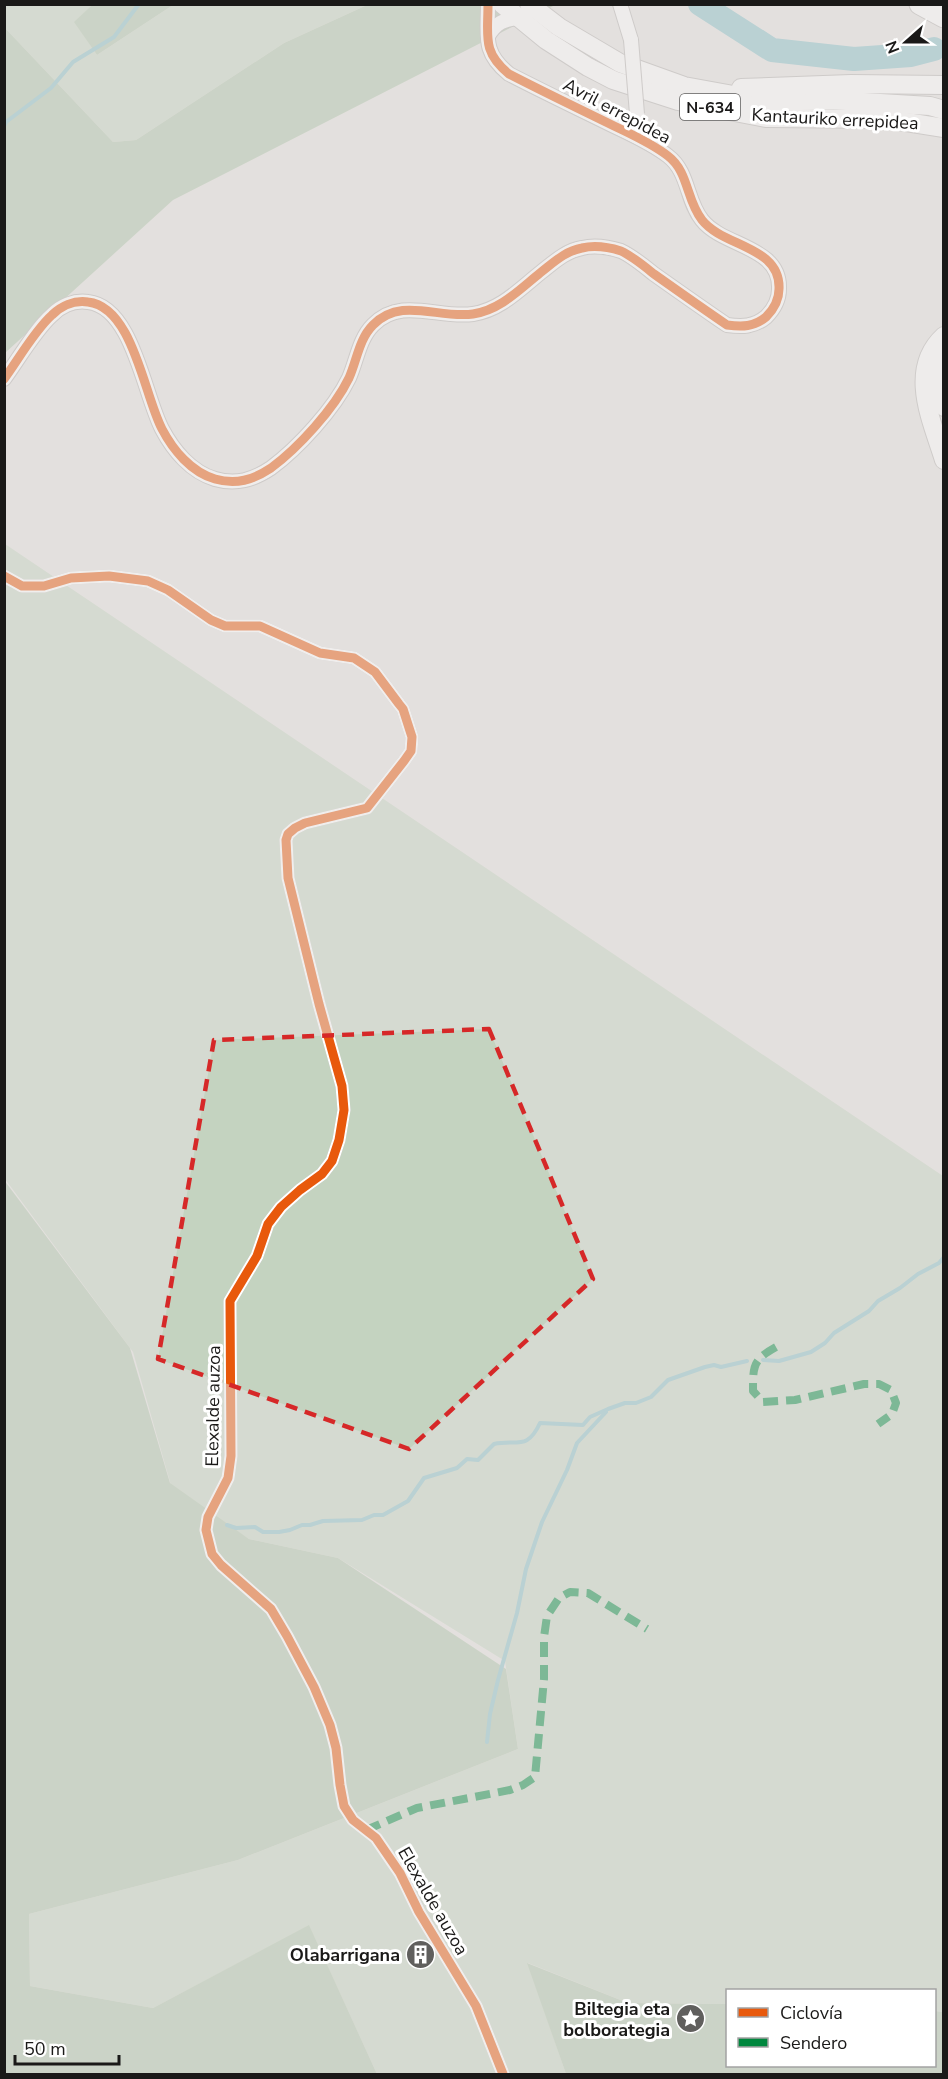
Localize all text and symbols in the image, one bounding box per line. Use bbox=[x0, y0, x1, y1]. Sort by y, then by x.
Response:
north arrow bbox=[876, 12, 936, 72]
text: N bbox=[881, 37, 905, 57]
street label: Avril errepidea bbox=[559, 73, 675, 149]
road number: N-634 bbox=[680, 94, 740, 120]
street label: Kantauriko errepidea bbox=[751, 103, 919, 135]
street label: Elexalde auzoa bbox=[200, 1345, 226, 1467]
street label: Elexalde auzoa bbox=[392, 1842, 474, 1960]
building icon: Olabarrigana bbox=[405, 1939, 437, 1971]
place label: Olabarrigana bbox=[290, 1943, 400, 1967]
legend bbox=[726, 1989, 936, 2067]
place label: Biltegia eta bolborategia bbox=[563, 1997, 670, 2042]
text: Ciclovía bbox=[780, 2001, 843, 2025]
place icon: Biltegia eta bolborategia bbox=[675, 2003, 707, 2035]
scale bar bbox=[15, 2028, 118, 2066]
text: Sendero bbox=[780, 2031, 847, 2055]
text: 50 m bbox=[24, 2037, 66, 2061]

